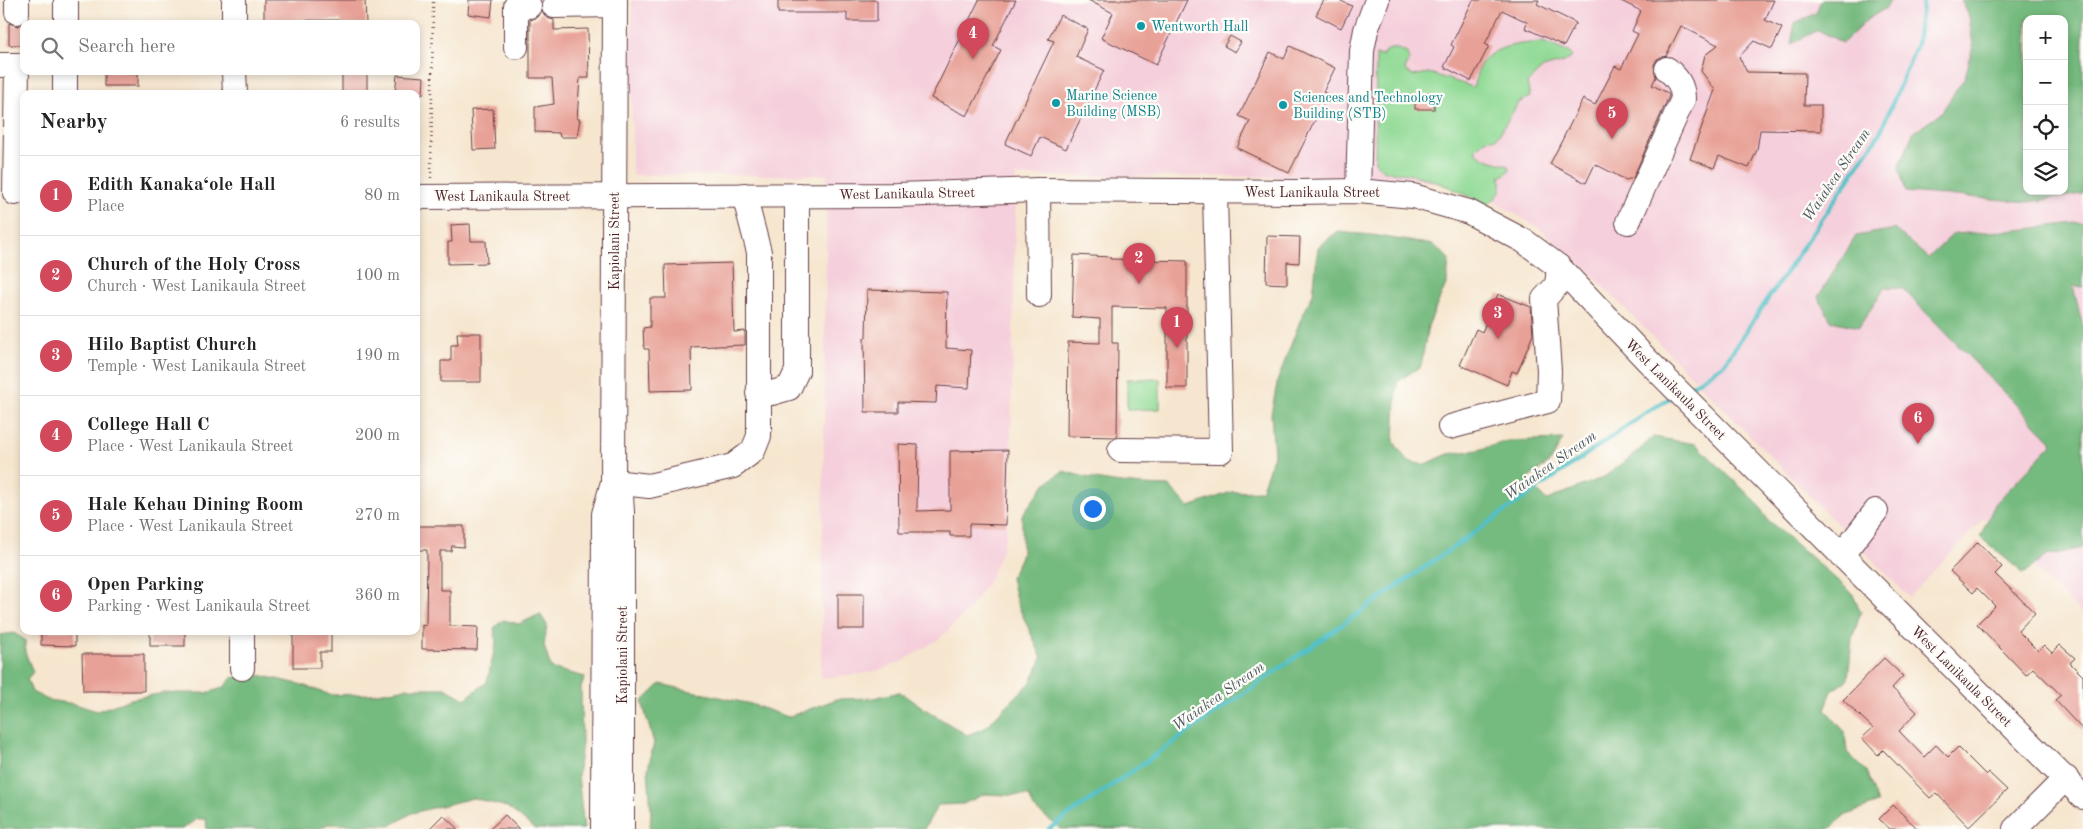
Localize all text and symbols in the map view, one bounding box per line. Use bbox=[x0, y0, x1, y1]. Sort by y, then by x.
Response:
map controls bbox=[2023, 15, 2068, 195]
button: + bbox=[2023, 15, 2068, 60]
pin: 4 bbox=[957, 18, 989, 59]
search box bbox=[20, 20, 420, 75]
marker: Wentworth Hall bbox=[1135, 20, 1147, 32]
place label: Wentworth Hall bbox=[1151, 20, 1249, 34]
icon: search bbox=[38, 34, 66, 62]
text: Search here bbox=[78, 38, 175, 57]
button: − bbox=[2023, 60, 2068, 105]
place label: Marine Science Building (MSB) bbox=[1066, 89, 1161, 119]
place label: Sciences and Technology Building (STB) bbox=[1293, 91, 1444, 121]
marker: Marine Science Building (MSB) bbox=[1050, 97, 1062, 109]
pin: 5 bbox=[1596, 98, 1628, 139]
marker: Sciences and Technology Building (STB) bbox=[1277, 99, 1289, 111]
button: locate bbox=[2023, 105, 2068, 150]
text: Nearby bbox=[40, 112, 108, 133]
text: 6 results bbox=[340, 115, 400, 131]
water label: Waiakea Stream bbox=[1801, 127, 1874, 225]
button: layers bbox=[2023, 150, 2068, 195]
text: Edith Kanaka‘ole Hall bbox=[87, 176, 276, 195]
street label: West Lanikaula Street bbox=[839, 186, 975, 202]
street label: West Lanikaula Street bbox=[1244, 186, 1380, 200]
text: 1 bbox=[51, 188, 61, 204]
text: 80 m bbox=[364, 188, 400, 204]
street label: West Lanikaula Street bbox=[434, 190, 570, 204]
street label: Kapiolani Street bbox=[608, 192, 622, 290]
text: Place bbox=[87, 199, 124, 215]
pin: 2 bbox=[1123, 243, 1155, 284]
text: Church of the Holy Cross bbox=[87, 256, 300, 275]
text: 2 bbox=[51, 268, 61, 284]
text: 100 m bbox=[355, 268, 400, 284]
text: Church · West Lanikaula Street bbox=[87, 279, 306, 295]
pin: 3 bbox=[1482, 298, 1514, 339]
pin: 1 bbox=[1161, 307, 1193, 348]
text: Hilo Baptist Church bbox=[87, 336, 257, 355]
street label: West Lanikaula Street bbox=[1622, 337, 1728, 443]
text: 3 bbox=[51, 348, 61, 364]
text: 190 m bbox=[355, 348, 400, 364]
text: Temple · West Lanikaula Street bbox=[87, 359, 306, 375]
pin: 6 bbox=[1902, 403, 1934, 444]
text: College Hall C bbox=[87, 416, 209, 435]
text: 4 bbox=[51, 428, 61, 444]
text: 200 m bbox=[355, 428, 400, 444]
water label: Waiakea Stream bbox=[1502, 429, 1600, 504]
text: Place · West Lanikaula Street bbox=[87, 439, 293, 455]
text: Hale Kehau Dining Room bbox=[87, 496, 304, 515]
your location bbox=[1080, 496, 1106, 522]
text: 5 bbox=[51, 508, 61, 524]
text: 270 m bbox=[355, 508, 400, 524]
text: Place · West Lanikaula Street bbox=[87, 519, 293, 535]
text: Open Parking bbox=[87, 576, 203, 595]
text: 6 bbox=[51, 588, 61, 604]
text: 360 m bbox=[355, 588, 400, 604]
text: Parking · West Lanikaula Street bbox=[87, 599, 310, 615]
street label: Kapiolani Street bbox=[616, 606, 630, 704]
street label: West Lanikaula Street bbox=[1908, 624, 2014, 730]
water label: Waiakea Stream bbox=[1170, 660, 1268, 735]

